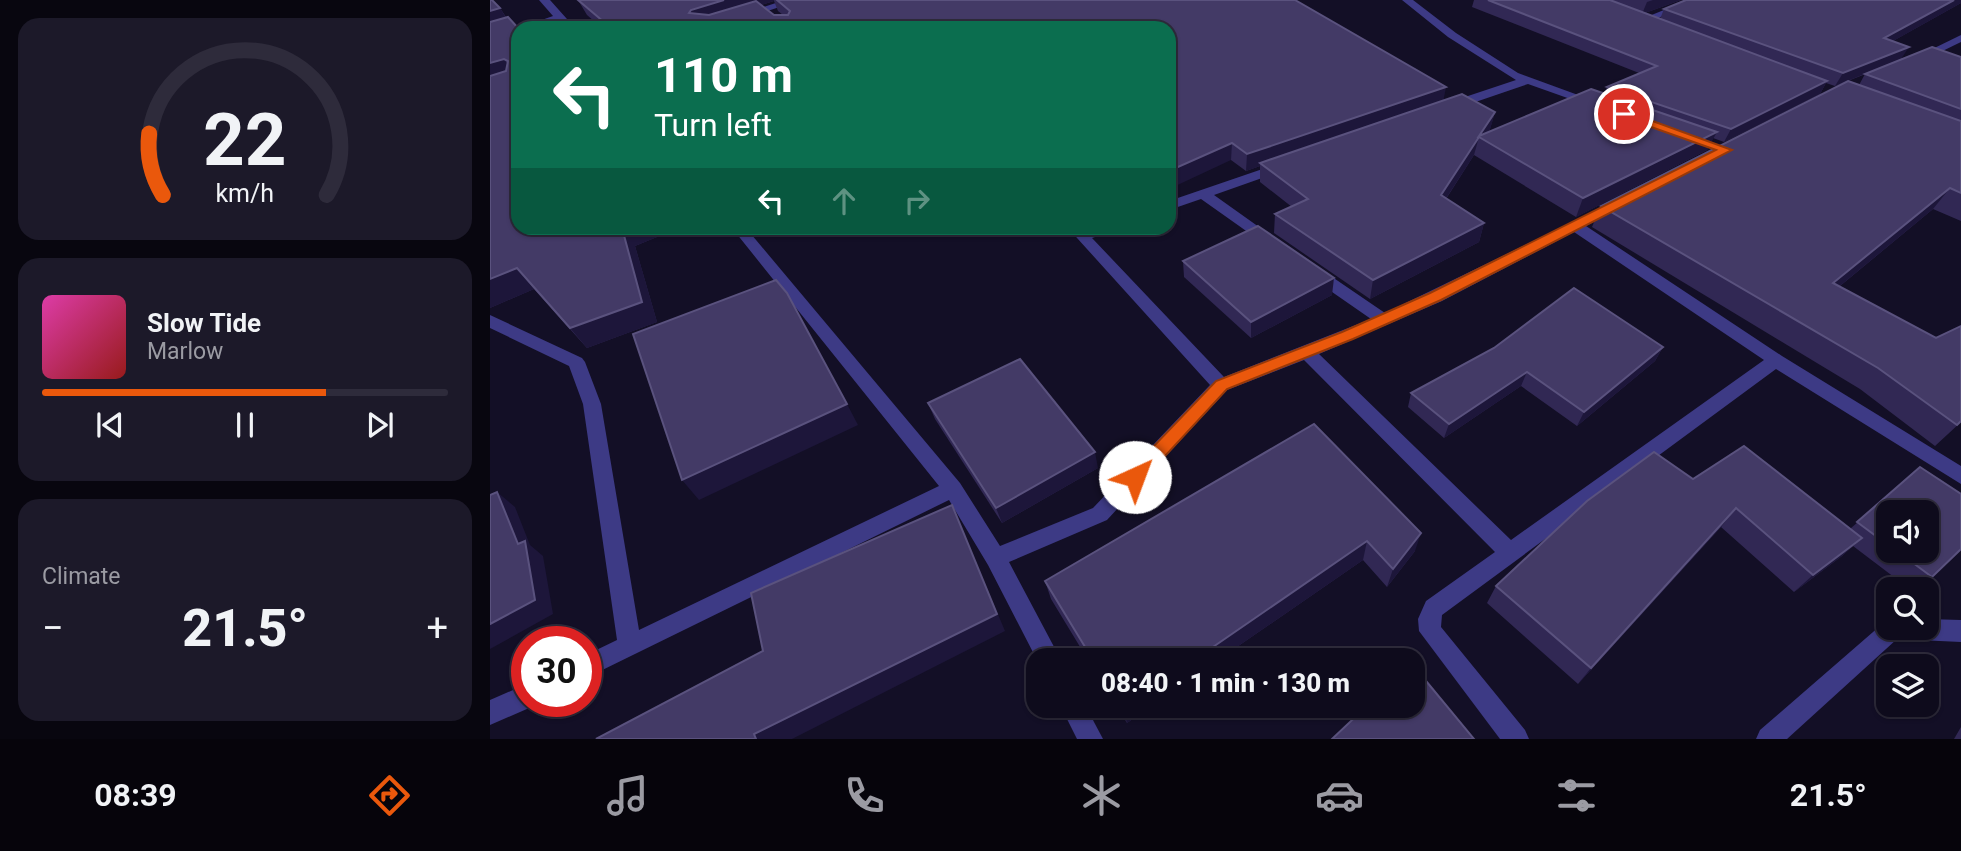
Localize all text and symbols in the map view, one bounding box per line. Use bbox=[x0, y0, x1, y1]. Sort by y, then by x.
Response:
text: 110 m bbox=[654, 47, 793, 104]
icon: left bbox=[539, 49, 630, 140]
pin bbox=[1594, 84, 1654, 144]
icon: arrive bbox=[1605, 95, 1643, 133]
text: 22 bbox=[203, 98, 287, 184]
text: Turn left bbox=[654, 106, 772, 144]
text: km/h bbox=[216, 179, 274, 208]
icon: left bbox=[752, 182, 790, 220]
icon: ahead bbox=[825, 182, 863, 220]
icon: right bbox=[898, 182, 936, 220]
text: Slow Tide bbox=[147, 308, 261, 338]
text: Marlow bbox=[147, 338, 223, 365]
icon: previous bbox=[91, 406, 129, 444]
icon: pause bbox=[226, 406, 264, 444]
icon: next bbox=[361, 406, 399, 444]
position arrow bbox=[1098, 440, 1172, 514]
map controls bbox=[1876, 500, 1939, 717]
button: sound bbox=[1876, 500, 1939, 563]
text: Climate bbox=[42, 563, 121, 590]
button: search bbox=[1876, 577, 1939, 640]
text: 21.5° bbox=[182, 598, 308, 659]
text: − bbox=[42, 606, 64, 650]
text: + bbox=[426, 606, 448, 650]
speed limit sign: 30 bbox=[511, 626, 602, 717]
button: layers bbox=[1876, 654, 1939, 717]
text: 08:40 · 1 min · 130 m bbox=[1101, 668, 1350, 698]
icon: directions bbox=[365, 771, 414, 820]
icon: music bbox=[603, 771, 652, 820]
icon: phone bbox=[840, 771, 889, 820]
icon: climate bbox=[1077, 771, 1126, 820]
icon: car bbox=[1315, 771, 1364, 820]
icon: filters bbox=[1552, 771, 1601, 820]
text: 08:39 bbox=[94, 776, 177, 814]
text: 21.5° bbox=[1790, 776, 1867, 814]

